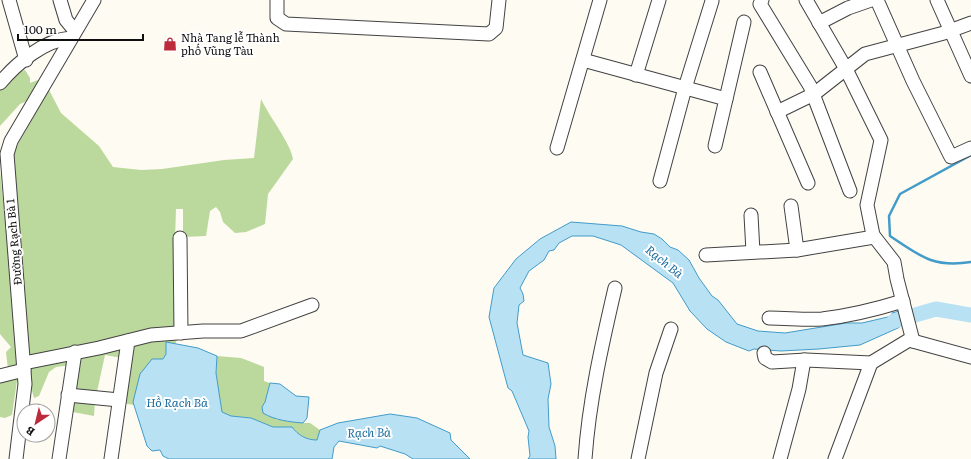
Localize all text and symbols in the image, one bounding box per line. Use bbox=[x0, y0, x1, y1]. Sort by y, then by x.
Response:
scale bar bbox=[18, 16, 143, 42]
text: 100 m bbox=[24, 20, 57, 38]
place label: Nhà Tang lễ Thành phố Vũng Tàu bbox=[181, 29, 280, 58]
shop icon: Nhà Tang lễ Thành phố Vũng Tàu bbox=[162, 36, 178, 52]
street label: Đường Rạch Bà 1 bbox=[1, 198, 25, 286]
water label: Rạch Bà bbox=[642, 240, 687, 282]
water label: Hồ Rạch Bà bbox=[146, 393, 208, 411]
north arrow bbox=[16, 403, 56, 443]
text: B bbox=[22, 423, 37, 441]
water label: Rạch Bà bbox=[347, 423, 391, 441]

